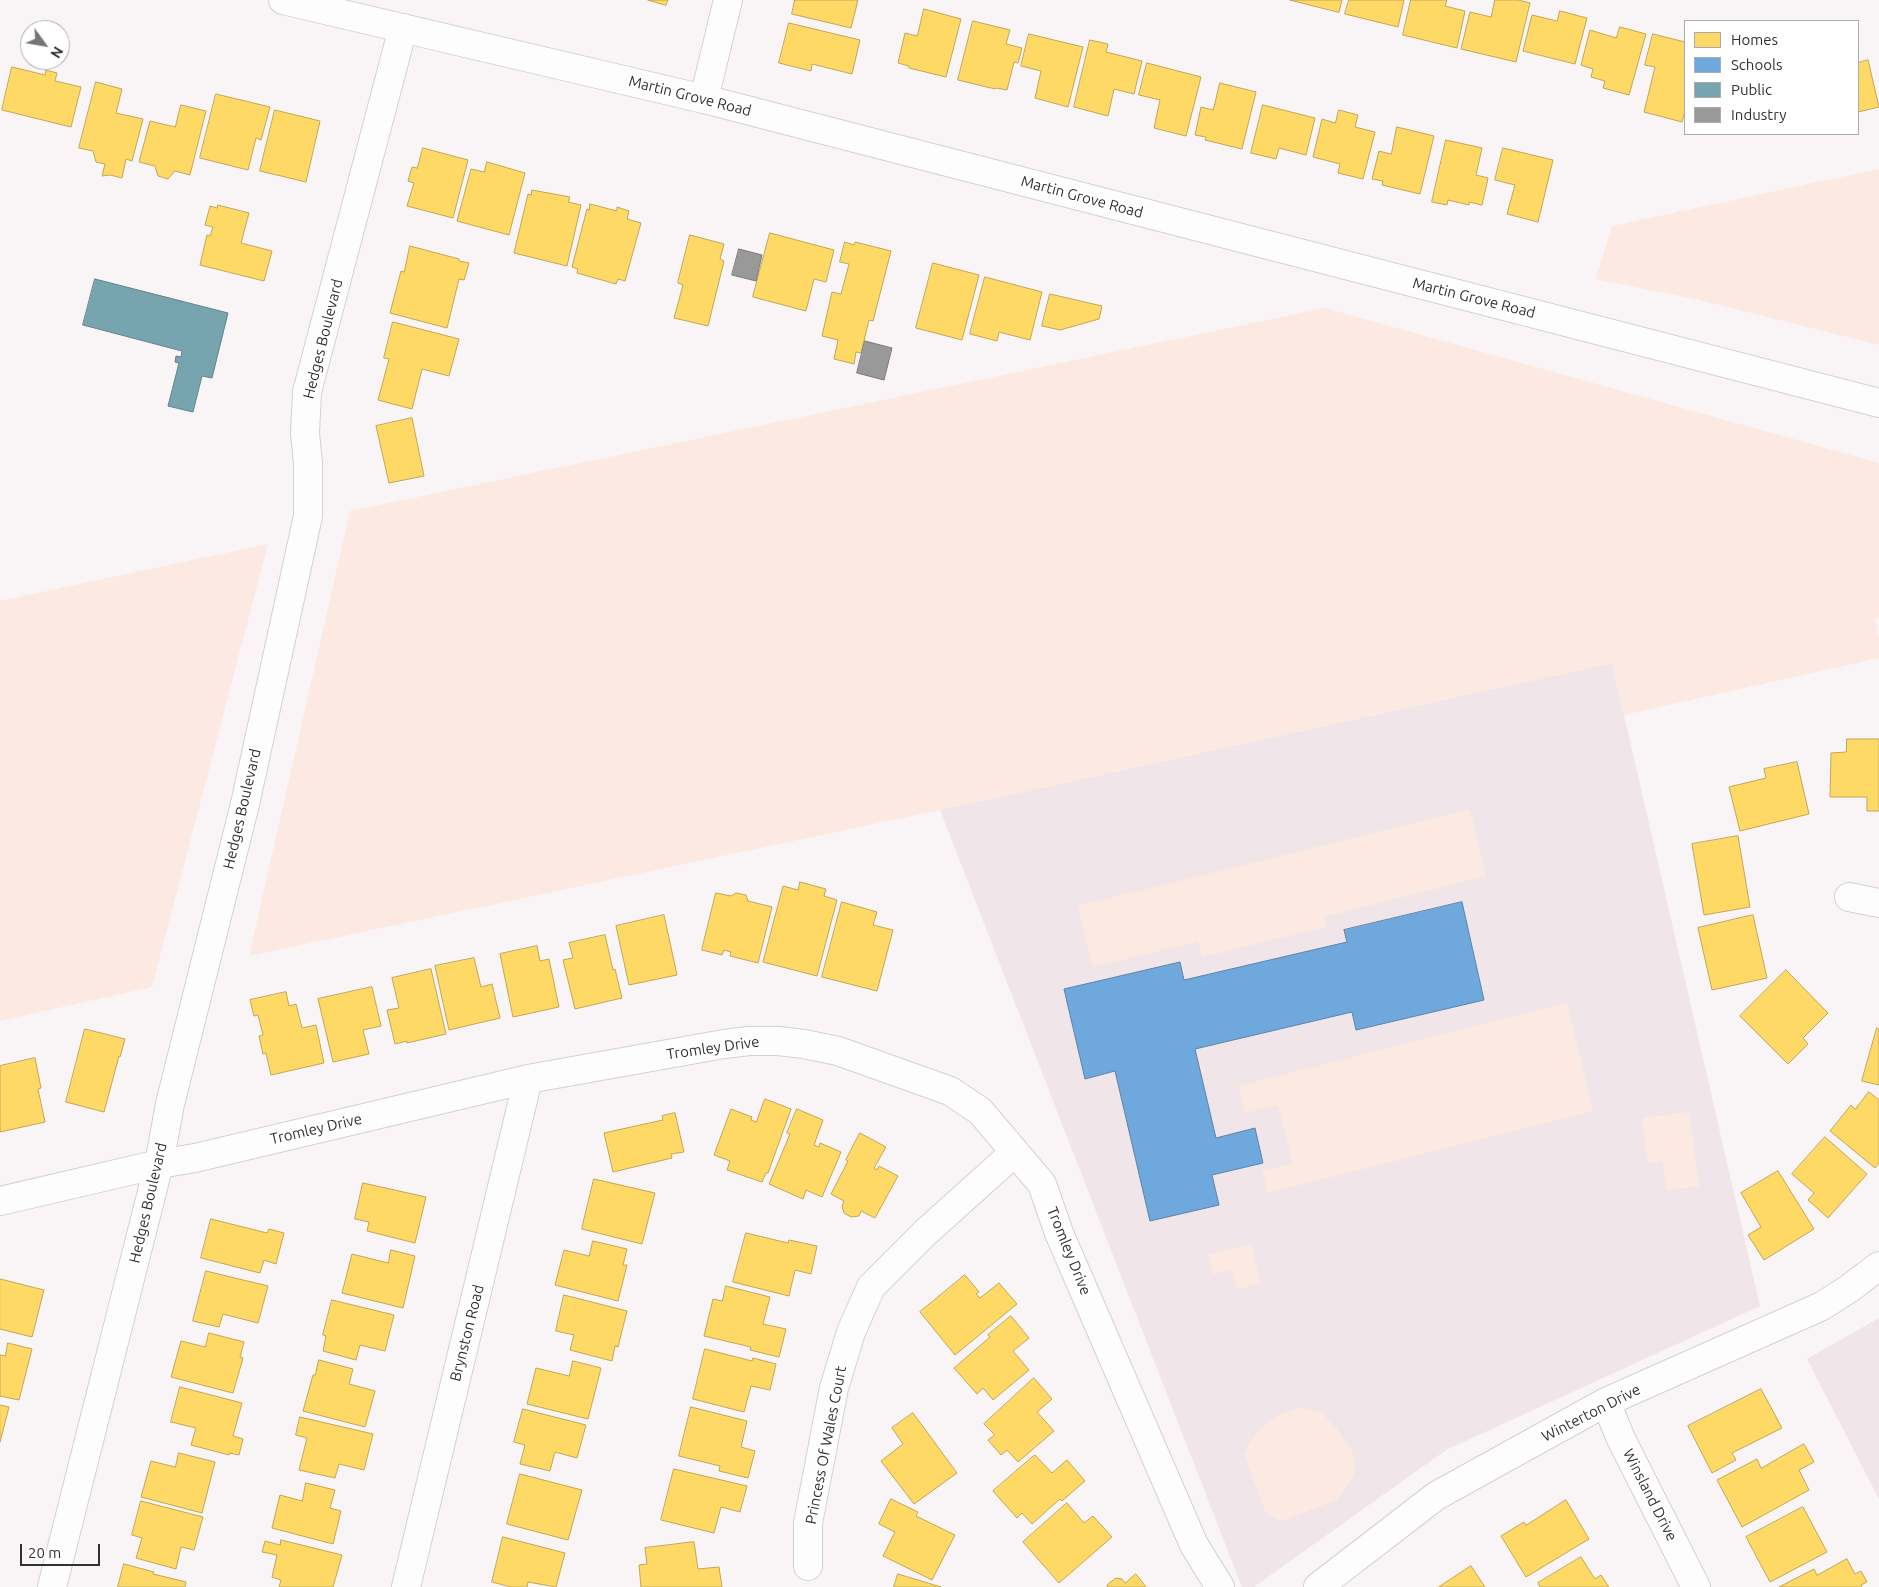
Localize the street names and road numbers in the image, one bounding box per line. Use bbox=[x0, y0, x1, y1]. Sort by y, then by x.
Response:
street label: Martin Grove Road bbox=[627, 72, 753, 120]
street label: Martin Grove Road bbox=[1019, 172, 1145, 222]
street label: Martin Grove Road bbox=[1411, 274, 1537, 322]
street label: Hedges Boulevard bbox=[299, 277, 347, 401]
street label: Hedges Boulevard bbox=[219, 747, 265, 871]
street label: Tromley Drive bbox=[665, 1033, 761, 1063]
street label: Tromley Drive bbox=[268, 1110, 364, 1148]
street label: Hedges Boulevard bbox=[125, 1141, 171, 1265]
street label: Tromley Drive bbox=[1043, 1204, 1095, 1298]
street label: Brynston Road bbox=[446, 1283, 488, 1383]
street label: Princess Of Wales Court bbox=[802, 1364, 850, 1526]
street label: Winterton Drive bbox=[1539, 1380, 1643, 1446]
street label: Winsland Drive bbox=[1619, 1446, 1681, 1544]

